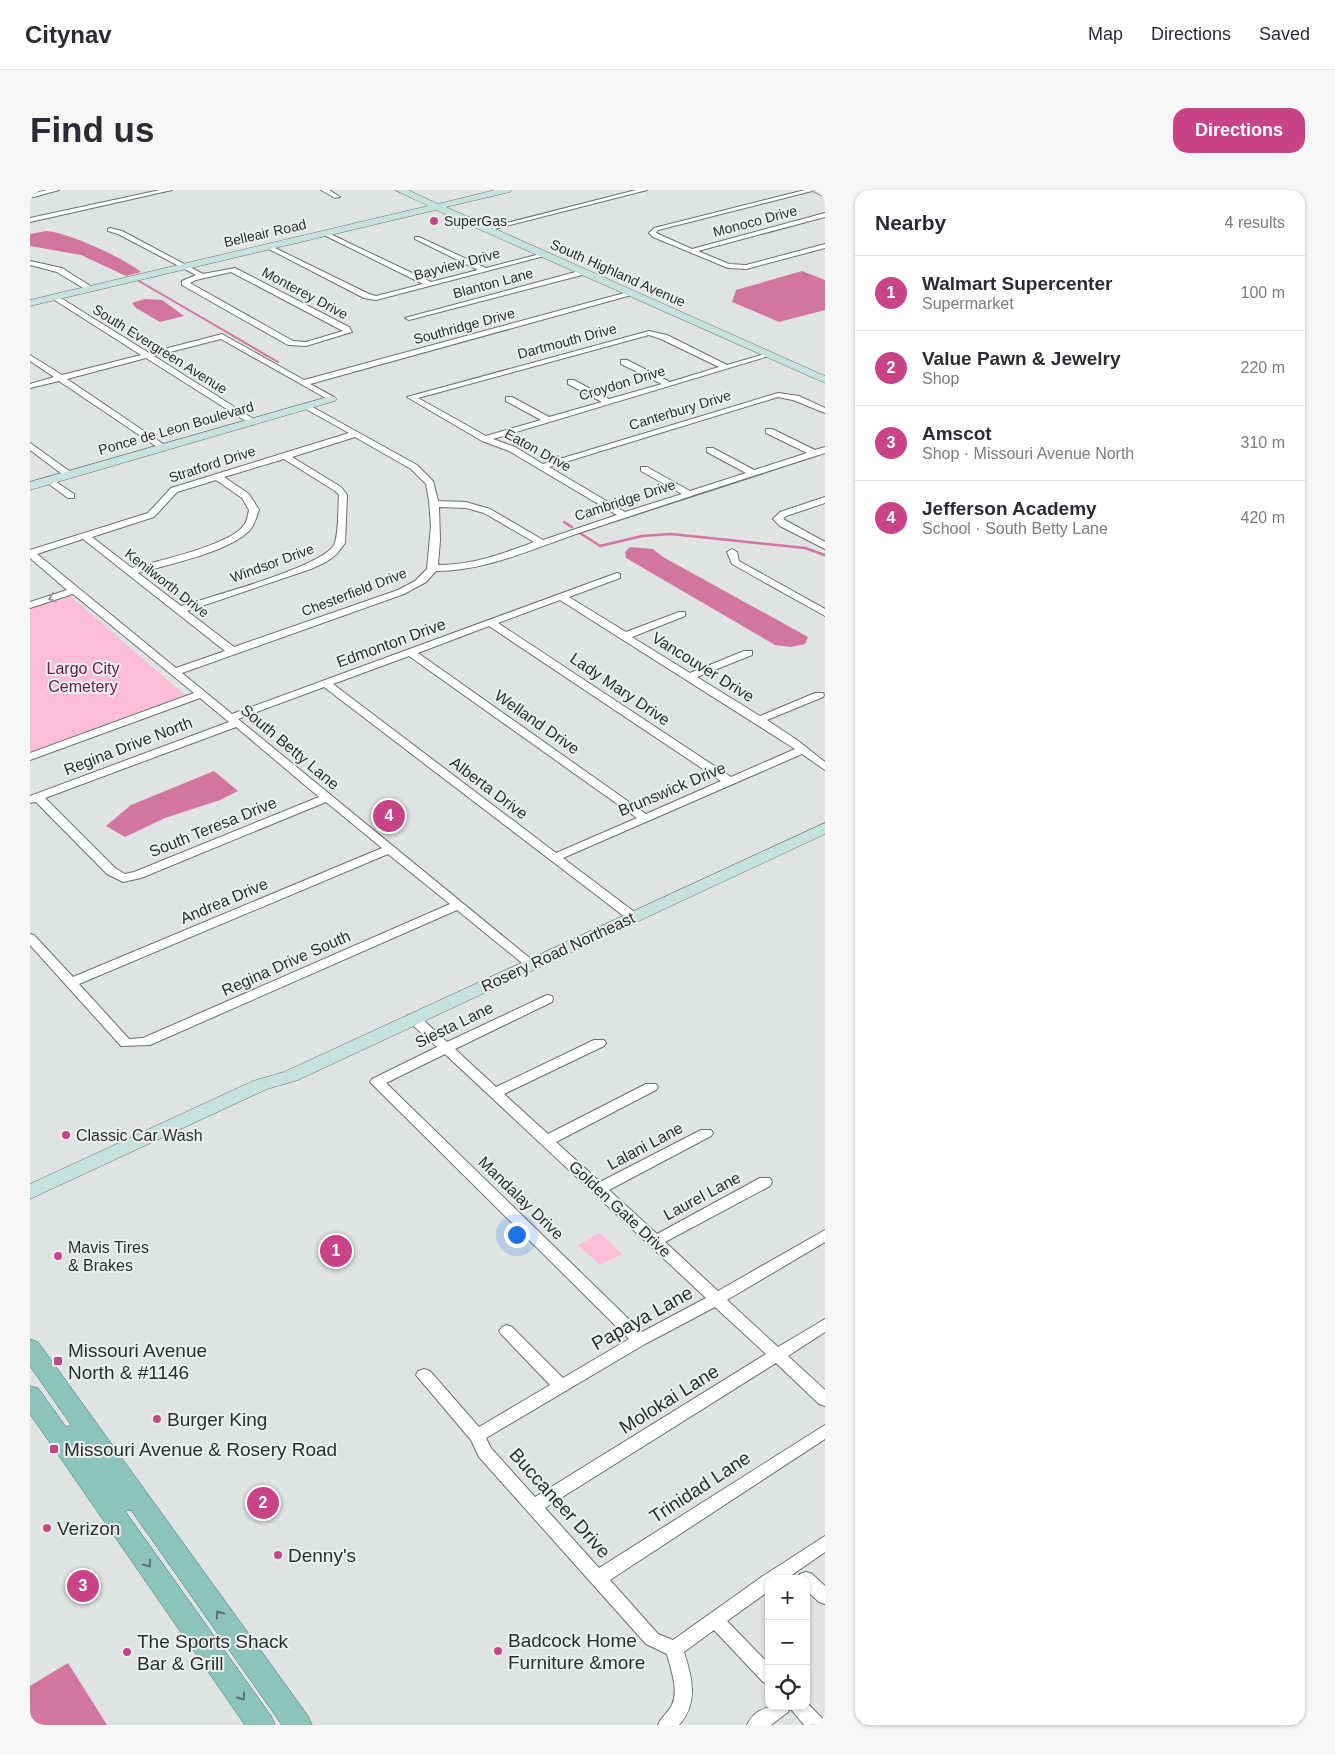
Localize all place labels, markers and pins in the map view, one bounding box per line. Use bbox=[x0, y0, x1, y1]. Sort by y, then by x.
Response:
place label: SuperGas bbox=[444, 213, 507, 229]
marker: SuperGas bbox=[428, 215, 440, 227]
pin: 4 bbox=[373, 797, 405, 835]
place label: Classic Car Wash bbox=[76, 1127, 203, 1144]
marker: Classic Car Wash bbox=[60, 1129, 72, 1141]
pin: 1 bbox=[320, 1232, 352, 1270]
place label: Mavis Tires & Brakes bbox=[68, 1239, 149, 1274]
marker: Mavis Tires & Brakes bbox=[52, 1250, 64, 1262]
place label: Missouri Avenue North & #1146 bbox=[68, 1340, 207, 1383]
marker: Missouri Avenue North & #1146 bbox=[52, 1355, 64, 1367]
place label: Burger King bbox=[167, 1409, 267, 1430]
marker: Burger King bbox=[151, 1413, 163, 1425]
place label: Missouri Avenue & Rosery Road bbox=[64, 1439, 337, 1460]
marker: Missouri Avenue & Rosery Road bbox=[48, 1443, 60, 1455]
pin: 2 bbox=[247, 1484, 279, 1522]
place label: Verizon bbox=[57, 1518, 120, 1539]
marker: Verizon bbox=[41, 1522, 53, 1534]
place label: Denny's bbox=[288, 1545, 356, 1566]
marker: Denny's bbox=[272, 1549, 284, 1561]
pin: 3 bbox=[67, 1567, 99, 1605]
place label: Badcock Home Furniture &more bbox=[508, 1630, 645, 1673]
place label: The Sports Shack Bar & Grill bbox=[137, 1631, 289, 1674]
marker: Badcock Home Furniture &more bbox=[492, 1645, 504, 1657]
marker: The Sports Shack Bar & Grill bbox=[121, 1646, 133, 1658]

